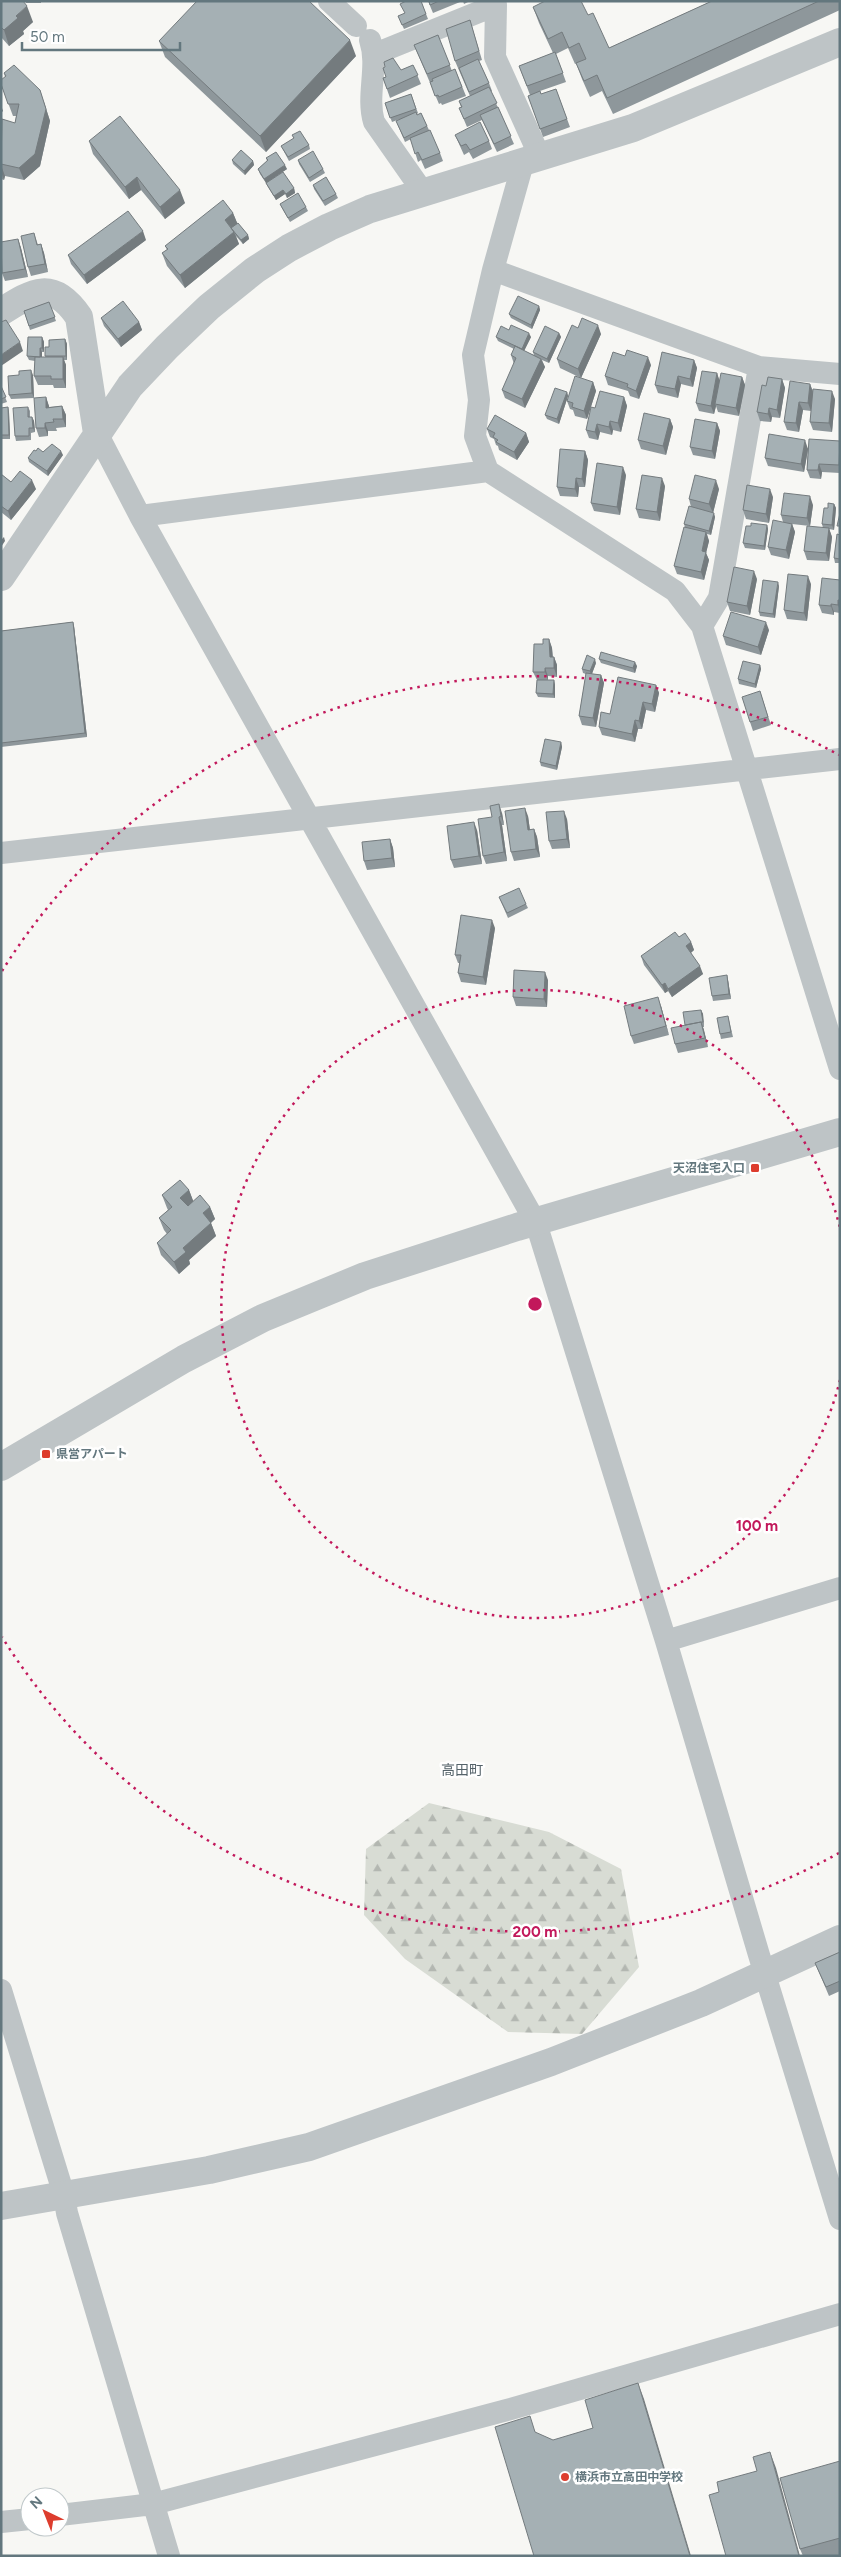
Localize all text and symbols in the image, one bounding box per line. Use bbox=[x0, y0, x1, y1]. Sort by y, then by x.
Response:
scale bar bbox=[22, 20, 180, 52]
text: 50 m bbox=[30, 28, 65, 46]
place label: 天沼住宅入口 bbox=[673, 1161, 745, 1175]
marker: 天沼住宅入口 bbox=[749, 1162, 761, 1174]
centre of rings bbox=[526, 1295, 544, 1313]
place label: 県営アパート bbox=[56, 1447, 128, 1461]
marker: 県営アパート bbox=[40, 1448, 52, 1460]
text: 100 m bbox=[736, 1517, 778, 1535]
district label: 高田町 bbox=[441, 1762, 483, 1779]
text: 200 m bbox=[513, 1923, 557, 1941]
place label: 横浜市立高田中学校 bbox=[575, 2470, 683, 2484]
marker: 横浜市立高田中学校 bbox=[559, 2471, 571, 2483]
north arrow bbox=[20, 2487, 70, 2537]
text: N bbox=[27, 2493, 46, 2513]

